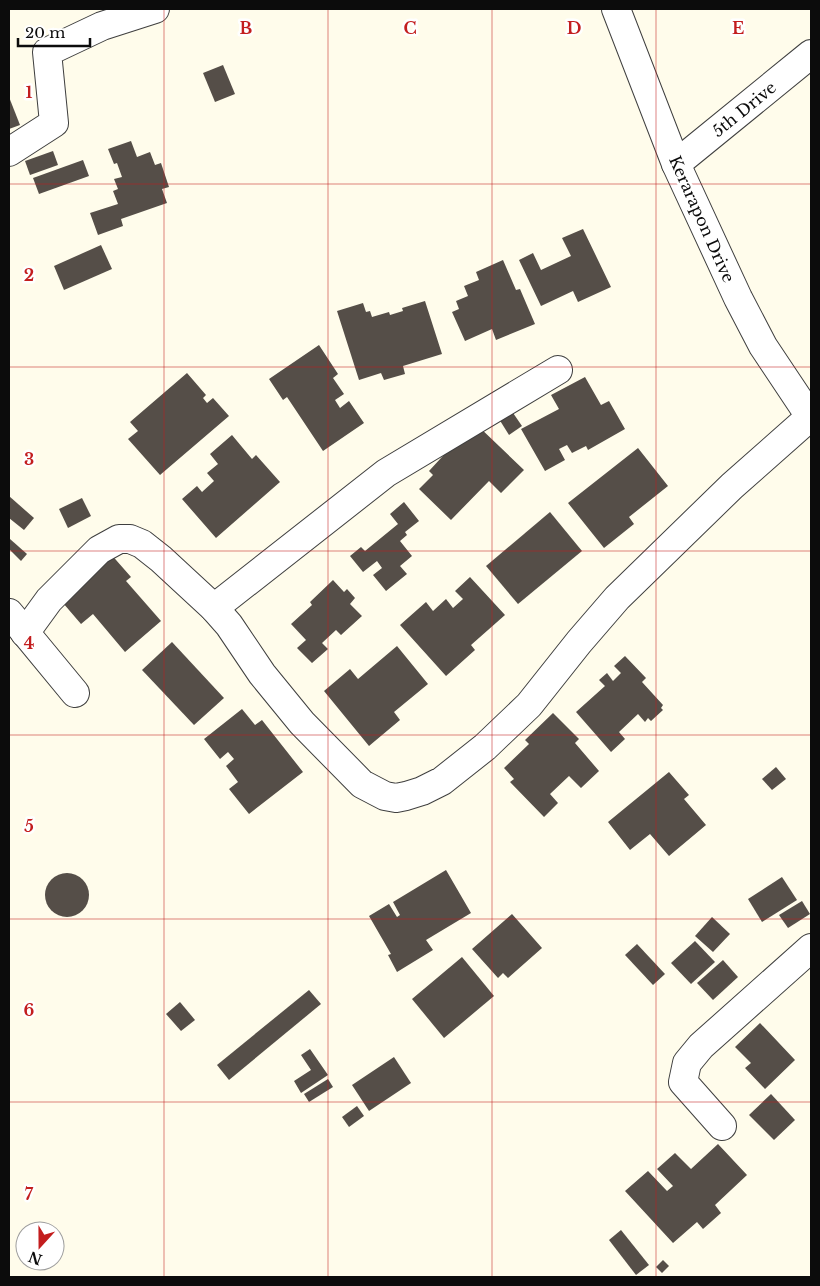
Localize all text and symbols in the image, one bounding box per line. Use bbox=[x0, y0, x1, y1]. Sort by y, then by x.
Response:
scale bar bbox=[18, 15, 90, 47]
text: B bbox=[240, 18, 253, 38]
text: C bbox=[403, 18, 417, 38]
text: D bbox=[567, 18, 581, 38]
text: E bbox=[732, 18, 744, 38]
text: 20 m bbox=[25, 23, 65, 42]
street label: 5th Drive bbox=[708, 77, 780, 141]
text: 1 bbox=[26, 82, 33, 102]
street label: Kerarapon Drive bbox=[665, 152, 739, 286]
text: 2 bbox=[24, 265, 34, 285]
text: 3 bbox=[24, 449, 34, 469]
text: 4 bbox=[24, 633, 34, 653]
text: 5 bbox=[24, 816, 34, 836]
text: 6 bbox=[24, 1000, 35, 1020]
text: 7 bbox=[25, 1184, 34, 1204]
north arrow bbox=[15, 1221, 65, 1271]
text: N bbox=[26, 1247, 45, 1269]

